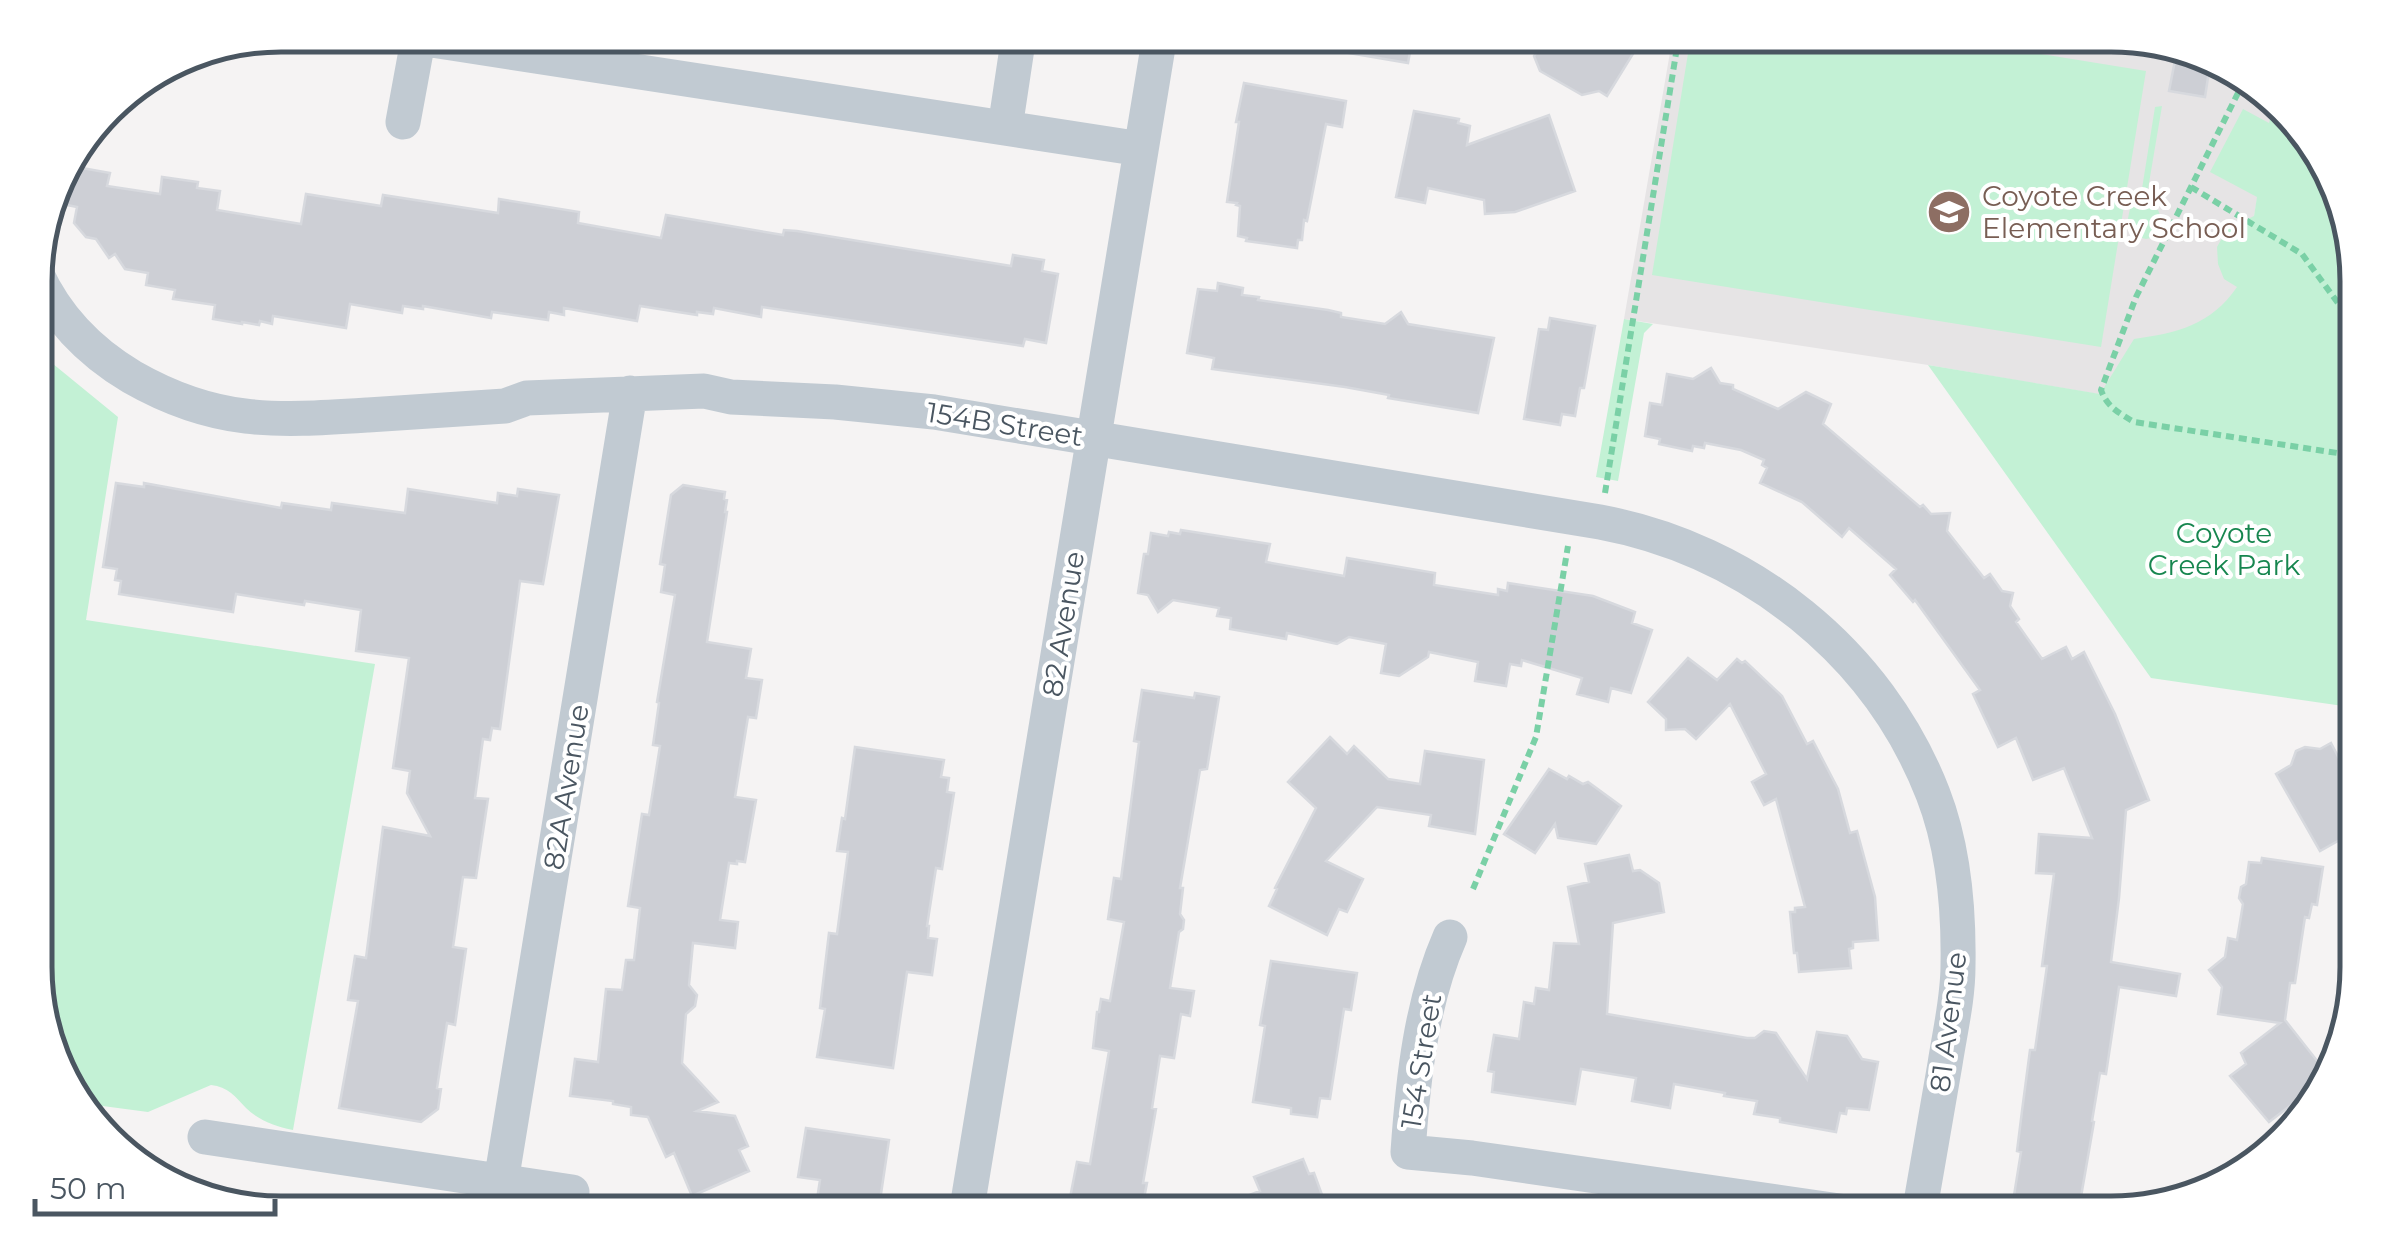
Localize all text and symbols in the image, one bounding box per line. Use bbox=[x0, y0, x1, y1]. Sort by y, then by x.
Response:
place label: Coyote Creek Elementary School bbox=[1982, 179, 2246, 245]
school or university icon: Coyote Creek Elementary School bbox=[1926, 189, 1972, 235]
street label: 154B Street bbox=[925, 395, 1085, 453]
park label: Coyote Creek Park bbox=[2148, 516, 2301, 582]
street label: 82 Avenue bbox=[1035, 549, 1091, 699]
street label: 82A Avenue bbox=[536, 702, 596, 872]
street label: 81 Avenue bbox=[1923, 950, 1973, 1094]
street label: 154 Street bbox=[1394, 991, 1448, 1131]
scale bar bbox=[35, 1154, 275, 1216]
text: 50 m bbox=[50, 1170, 127, 1207]

